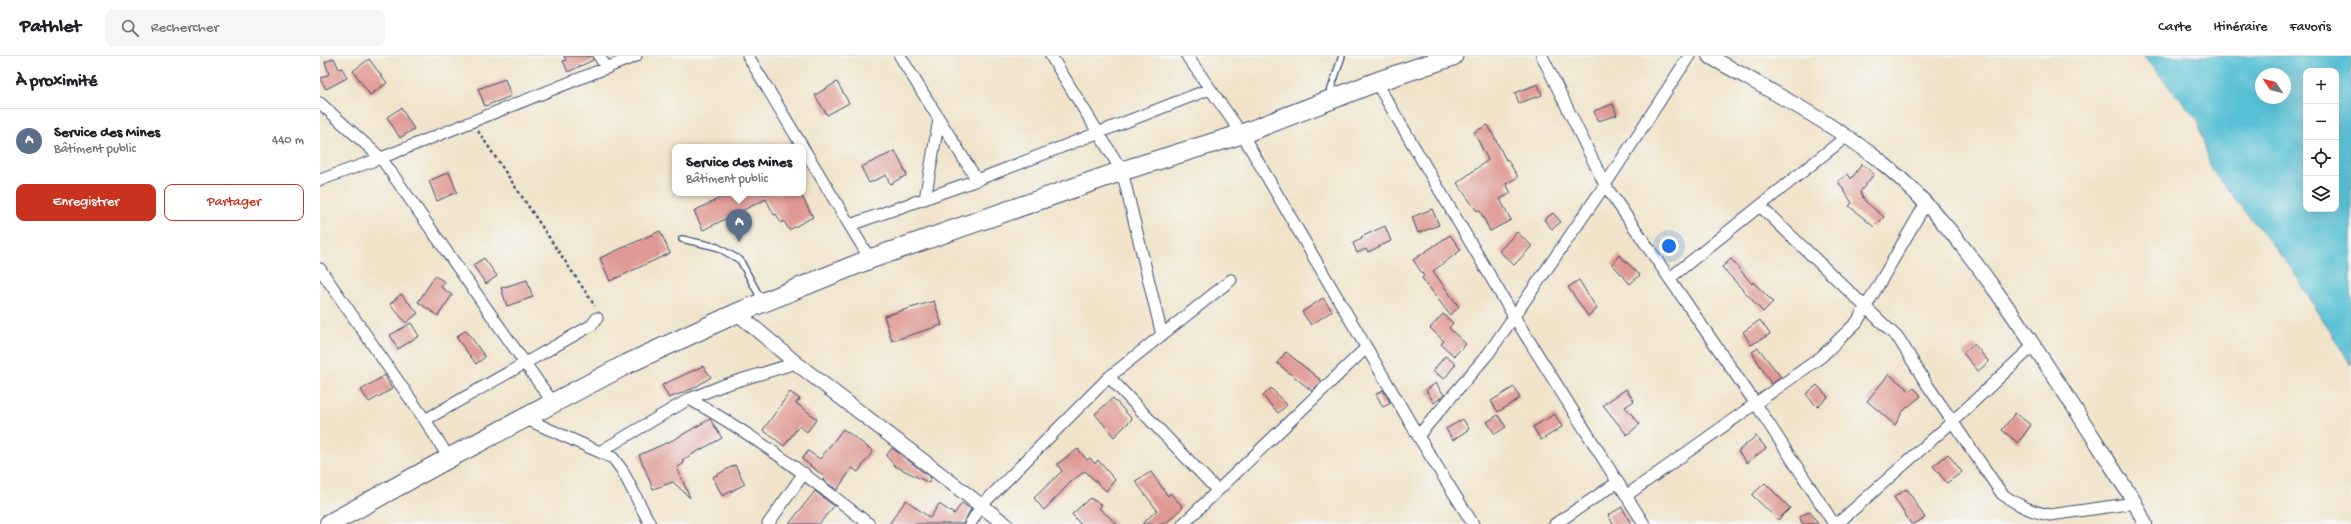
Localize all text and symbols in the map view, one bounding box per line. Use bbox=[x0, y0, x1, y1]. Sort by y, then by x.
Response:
search box bbox=[105, 10, 385, 46]
text: Pathlet bbox=[20, 16, 81, 39]
icon: search bbox=[119, 17, 141, 39]
text: Rechercher bbox=[151, 19, 219, 37]
text: Carte bbox=[2158, 19, 2192, 36]
text: Itinéraire bbox=[2214, 19, 2267, 36]
text: Favoris bbox=[2289, 19, 2331, 36]
north arrow bbox=[2255, 68, 2291, 104]
map controls bbox=[2303, 68, 2339, 212]
button: + bbox=[2303, 68, 2339, 104]
text: À proximité bbox=[16, 72, 97, 92]
button: − bbox=[2303, 104, 2339, 140]
text: Service des Mines bbox=[54, 124, 160, 142]
text: A bbox=[25, 133, 33, 148]
text: 440 m bbox=[272, 133, 304, 148]
button: locate bbox=[2303, 140, 2339, 176]
text: Bâtiment public bbox=[54, 142, 136, 157]
popup bbox=[672, 144, 806, 196]
text: Service des Mines bbox=[686, 154, 792, 172]
text: Bâtiment public bbox=[686, 172, 768, 187]
button: layers bbox=[2303, 176, 2339, 212]
button: Enregistrer bbox=[16, 184, 156, 221]
button: Partager bbox=[164, 184, 304, 221]
pin: A bbox=[726, 209, 752, 242]
your location bbox=[1659, 236, 1679, 256]

